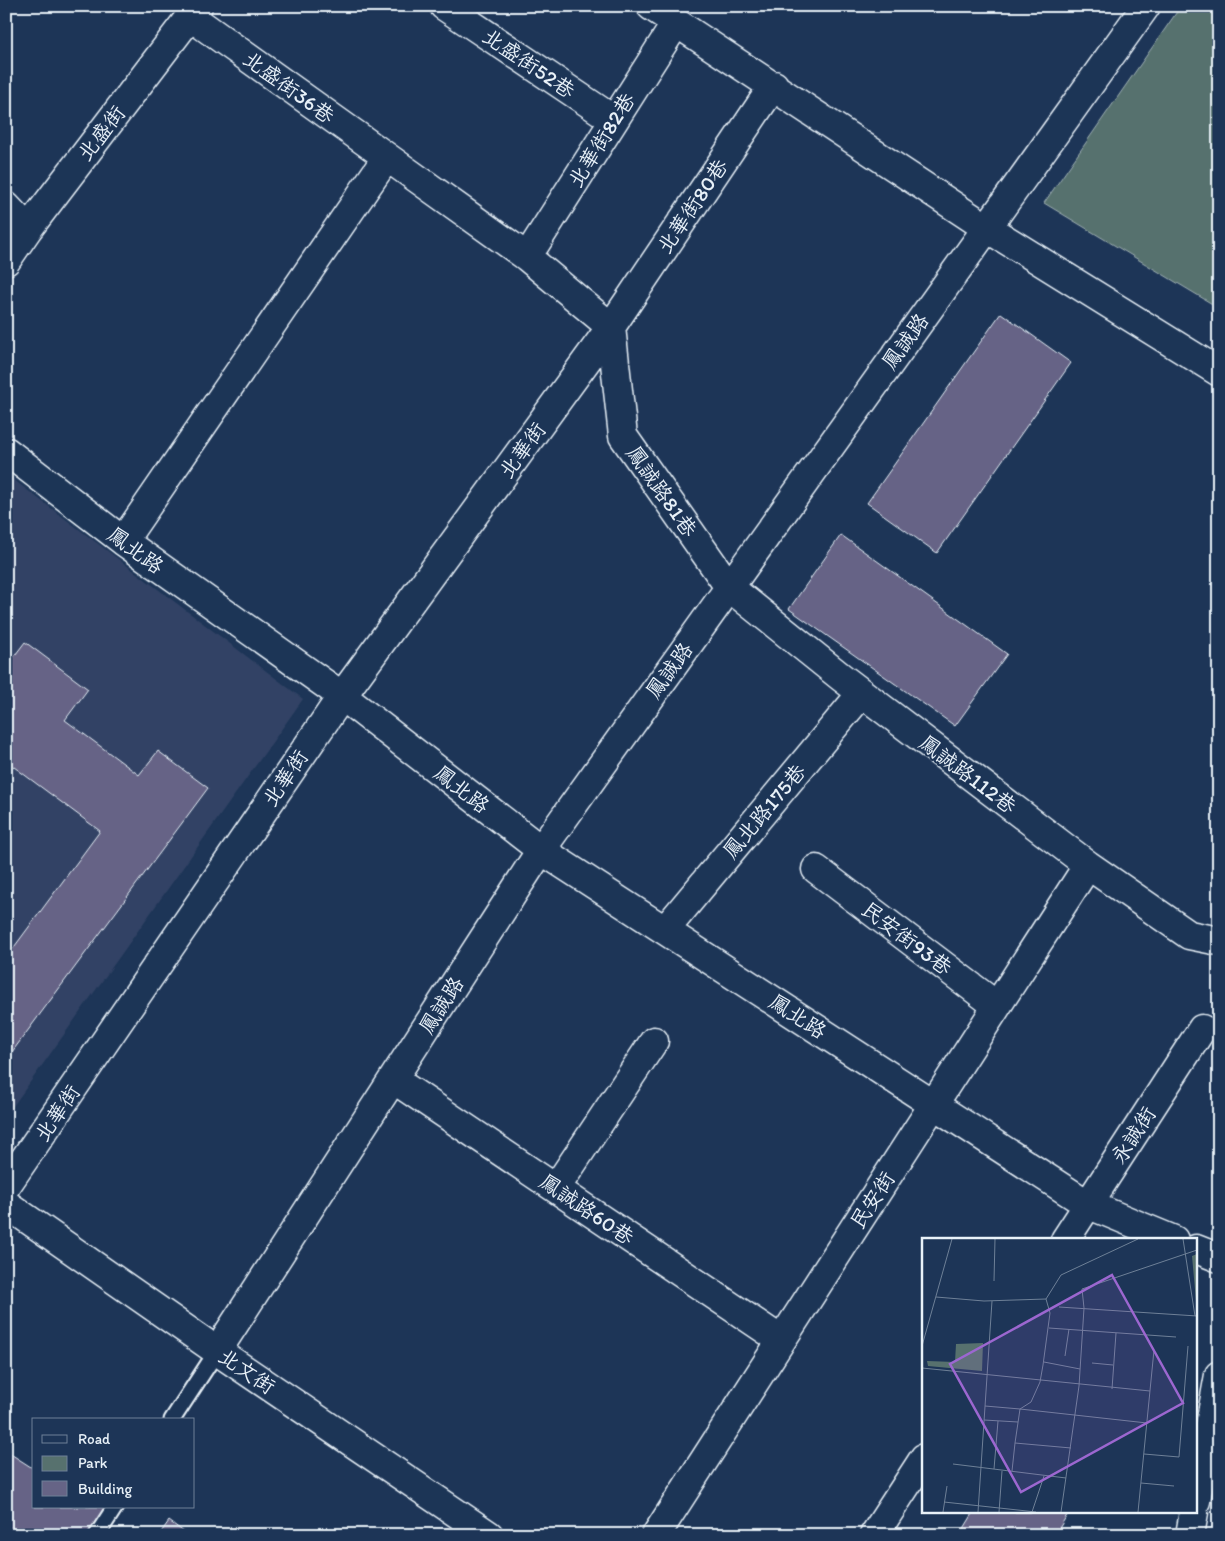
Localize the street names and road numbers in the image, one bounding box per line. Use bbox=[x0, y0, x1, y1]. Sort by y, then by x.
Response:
street label: 北盛街52巷 bbox=[478, 23, 580, 103]
street label: 北盛街36巷 bbox=[239, 46, 339, 128]
street label: 北華街82巷 bbox=[562, 88, 640, 192]
street label: 北盛街 bbox=[72, 100, 130, 166]
street label: 北華街80巷 bbox=[651, 154, 733, 258]
street label: 鳳誠路 bbox=[876, 308, 934, 374]
street label: 北華街 bbox=[493, 417, 551, 483]
street label: 鳳誠路81巷 bbox=[622, 441, 702, 541]
street label: 鳳北路 bbox=[103, 521, 169, 579]
street label: 鳳誠路 bbox=[640, 637, 698, 703]
street label: 鳳誠路112巷 bbox=[915, 730, 1021, 818]
street label: 北華街 bbox=[257, 745, 313, 811]
street label: 鳳北路175巷 bbox=[717, 759, 811, 863]
street label: 鳳北路 bbox=[429, 760, 495, 818]
street label: 民安街93巷 bbox=[857, 896, 957, 980]
street label: 鳳誠路 bbox=[413, 972, 469, 1038]
street label: 鳳北路 bbox=[765, 988, 831, 1044]
street label: 北華街 bbox=[29, 1080, 85, 1146]
street label: 永誠街 bbox=[1105, 1102, 1161, 1168]
street label: 民安街 bbox=[844, 1167, 900, 1233]
street label: 鳳誠路60巷 bbox=[535, 1168, 639, 1250]
street label: 北文街 bbox=[214, 1343, 280, 1399]

